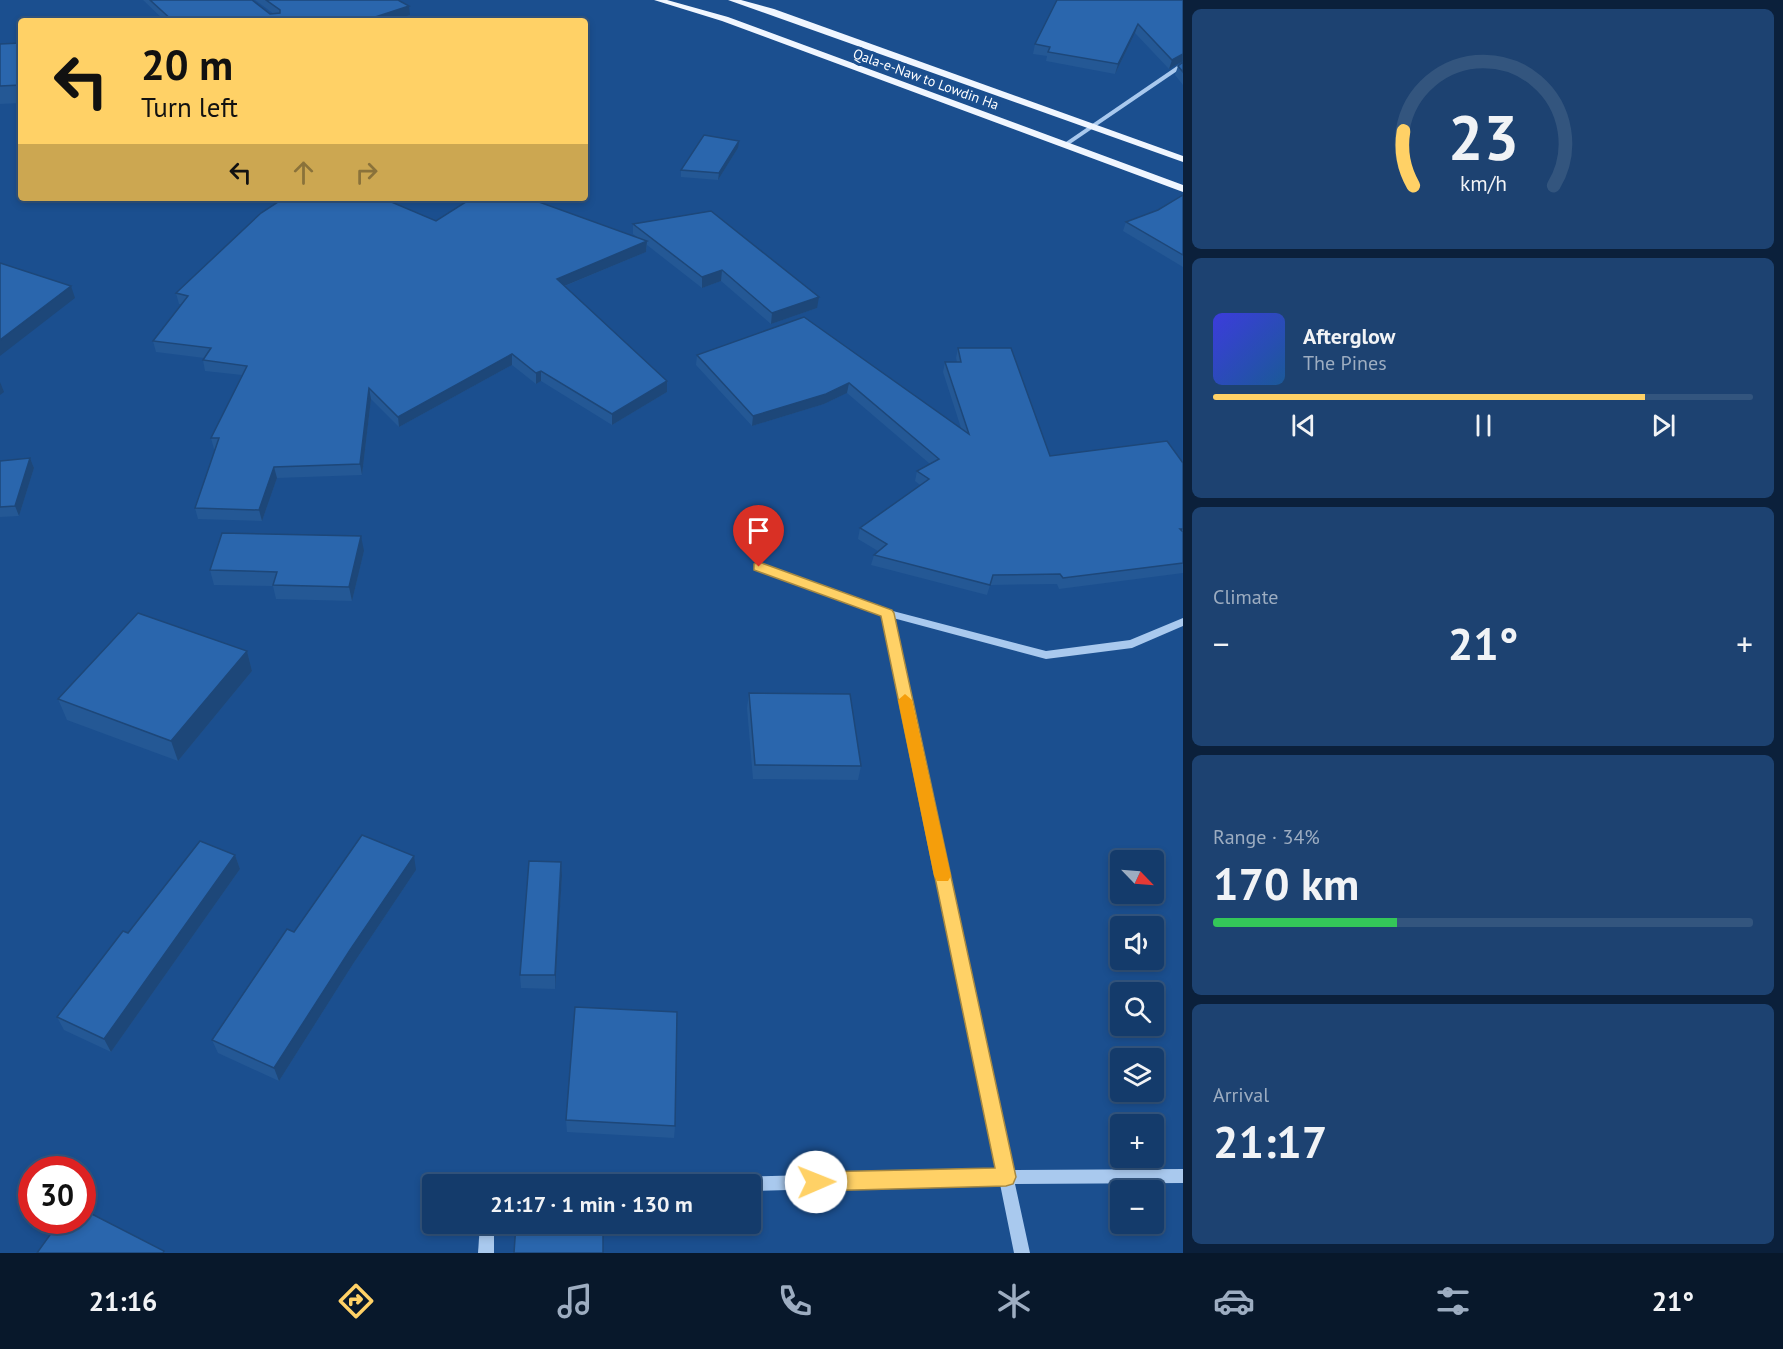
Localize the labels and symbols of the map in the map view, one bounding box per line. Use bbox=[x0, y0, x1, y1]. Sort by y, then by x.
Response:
street label: Qala-e-Naw to Lowdin Ha bbox=[851, 44, 1001, 114]
pin bbox=[733, 505, 784, 567]
north arrow bbox=[1110, 850, 1164, 904]
position arrow bbox=[784, 1150, 848, 1214]
speed limit sign: 30 bbox=[18, 1156, 96, 1234]

